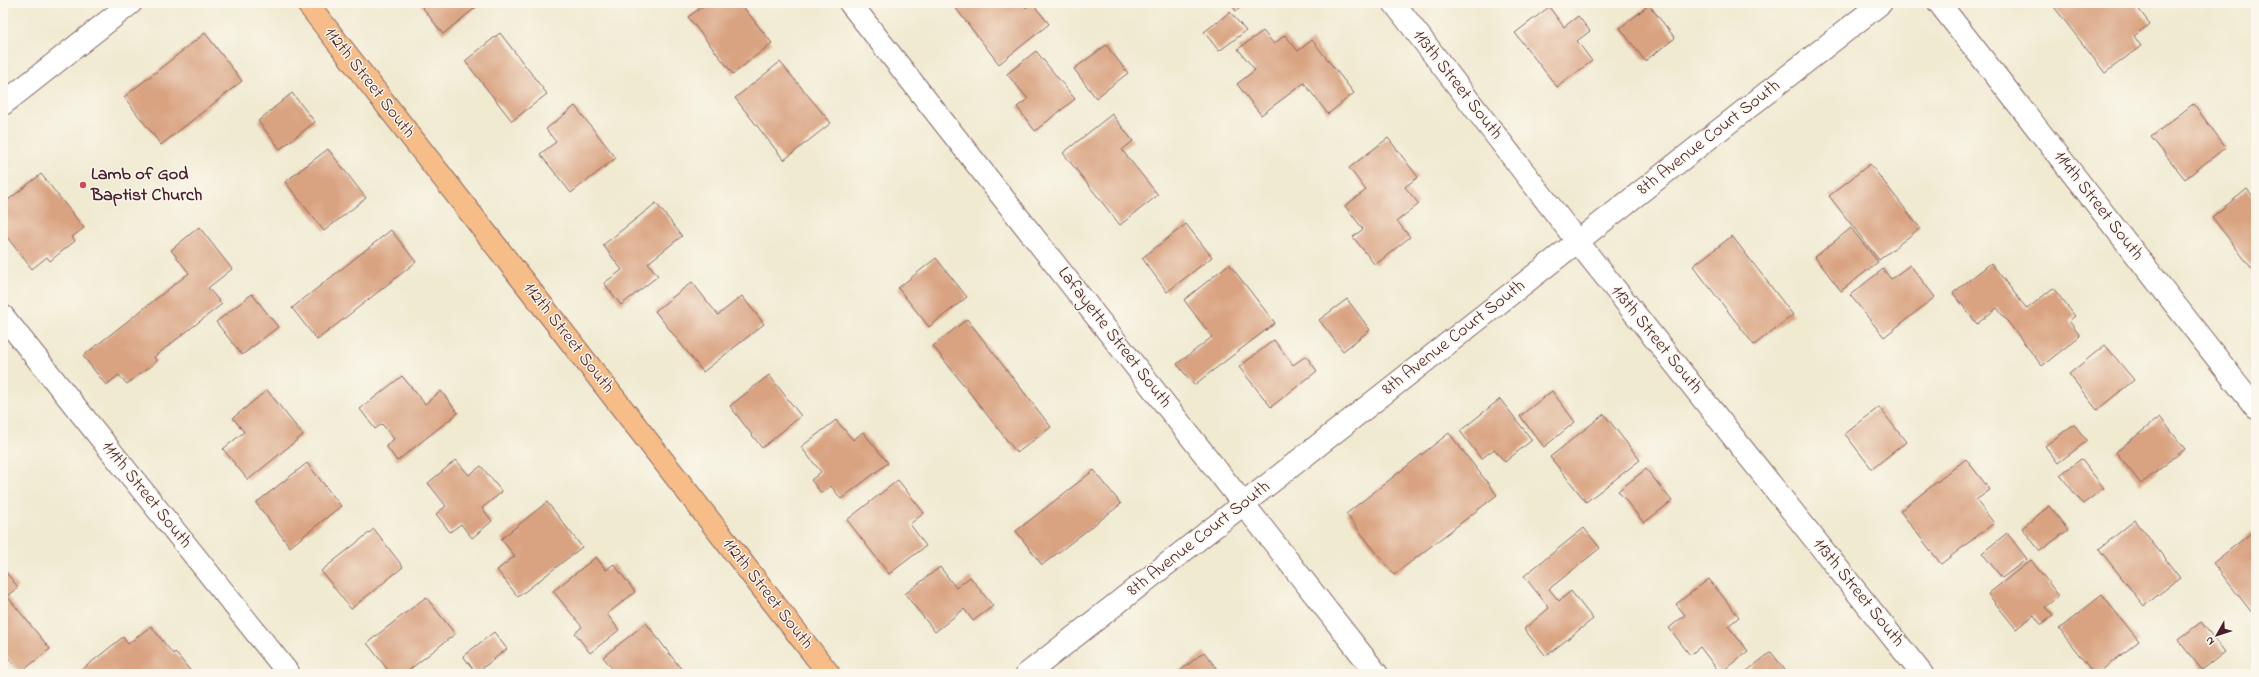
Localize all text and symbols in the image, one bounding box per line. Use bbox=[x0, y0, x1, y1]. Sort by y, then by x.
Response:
street label: 112th Street South bbox=[317, 22, 421, 144]
street label: 113th Street South bbox=[1406, 24, 1508, 146]
street label: 8th Avenue Court South bbox=[1632, 74, 1786, 202]
street label: 114th Street South bbox=[2047, 145, 2149, 267]
place label: Lamb of God Baptist Church bbox=[90, 162, 203, 209]
marker: Lamb of God Baptist Church bbox=[78, 180, 88, 190]
street label: Lafayette Street South bbox=[1051, 262, 1177, 414]
street label: 8th Avenue Court South bbox=[1377, 274, 1531, 402]
street label: 112th Street South bbox=[516, 277, 620, 399]
street label: 113th Street South bbox=[1604, 280, 1708, 400]
street label: 111th Street South bbox=[94, 436, 198, 554]
street label: 8th Avenue Court South bbox=[1122, 475, 1276, 603]
street label: 112th Street South bbox=[715, 533, 819, 655]
street label: 113th Street South bbox=[1806, 533, 1910, 653]
north arrow bbox=[2197, 615, 2237, 655]
text: N bbox=[2201, 633, 2219, 649]

